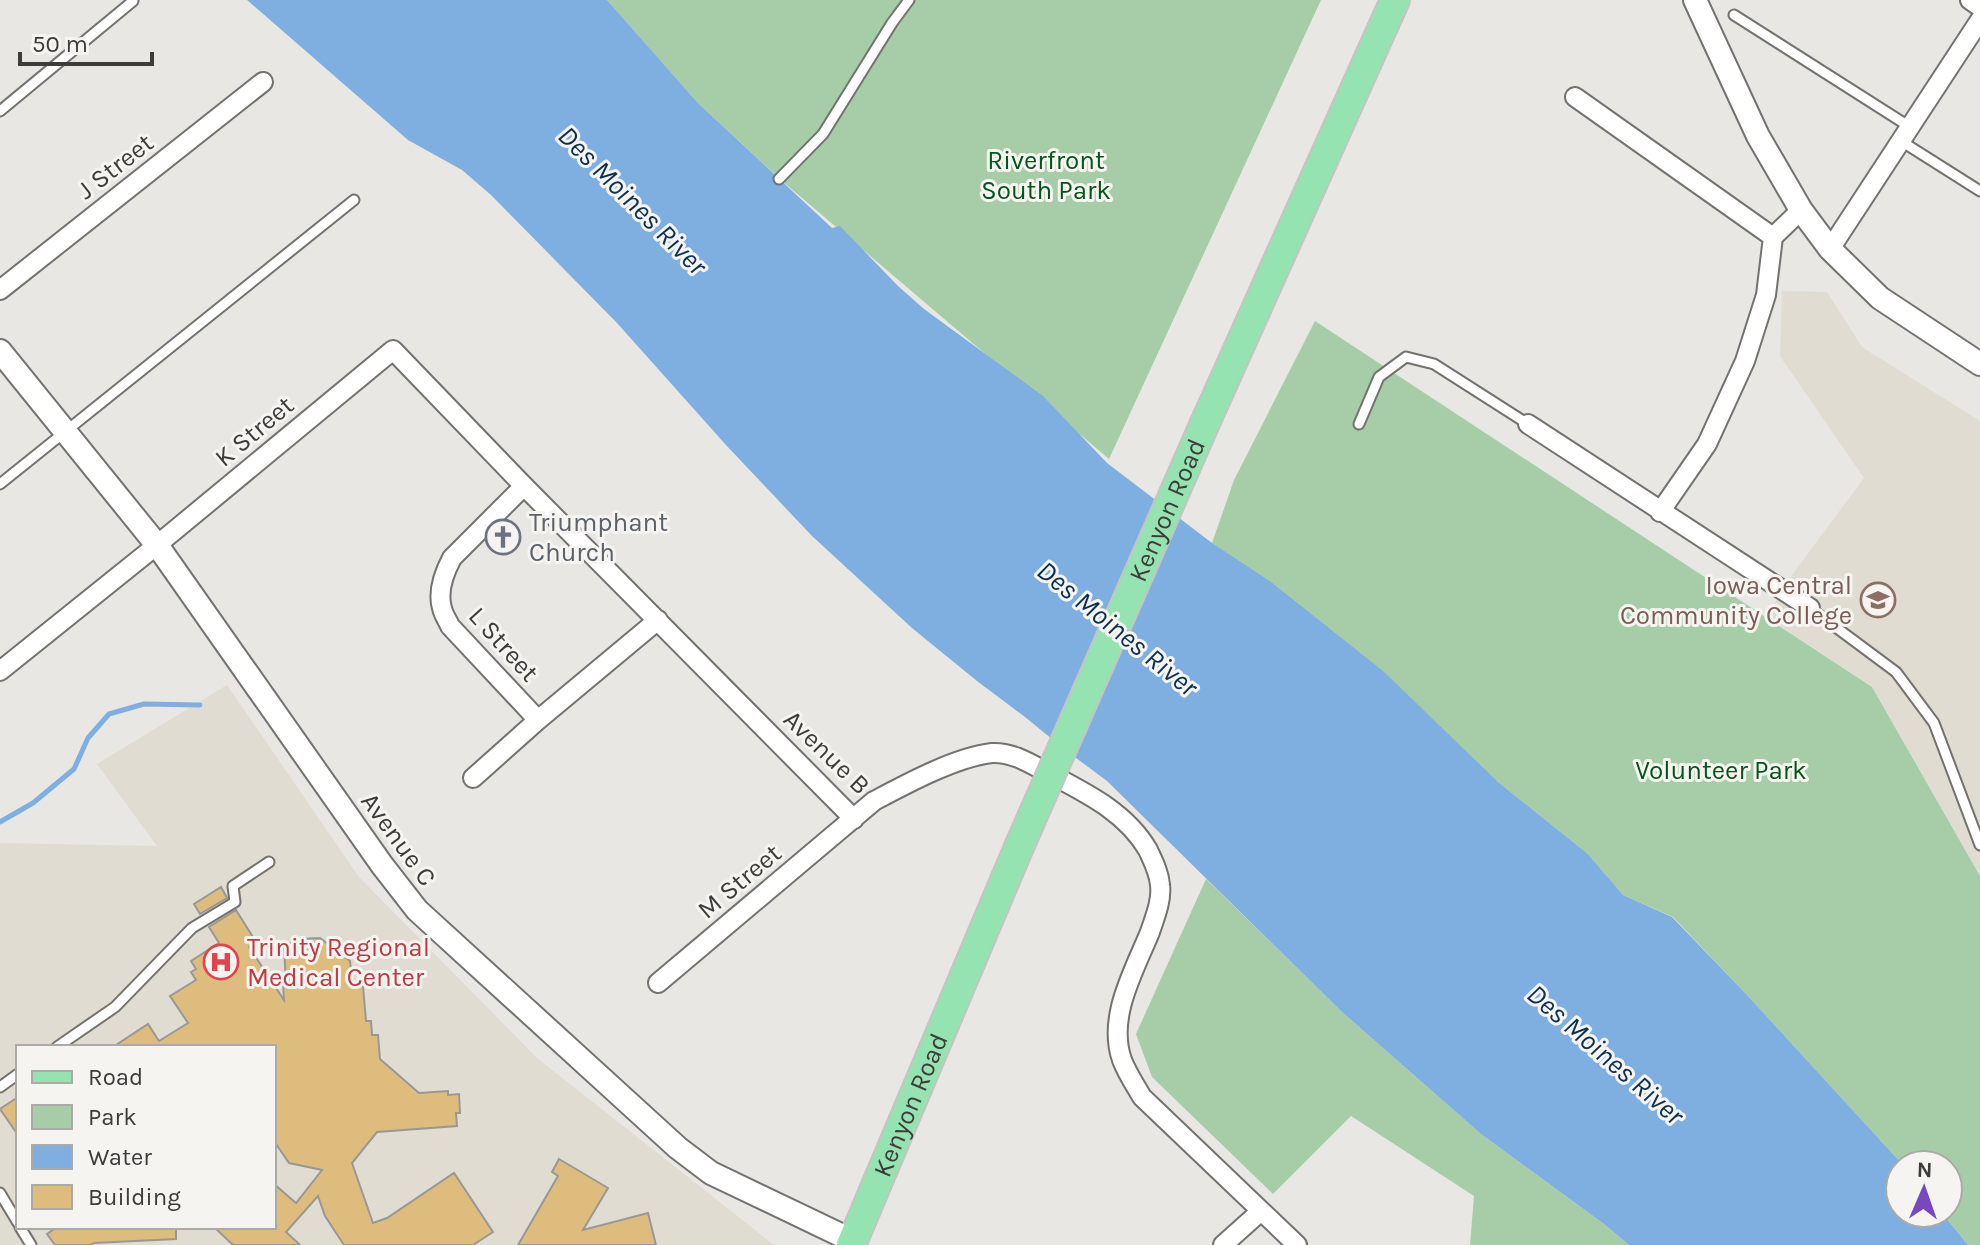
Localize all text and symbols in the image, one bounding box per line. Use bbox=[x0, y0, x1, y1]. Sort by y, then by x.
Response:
scale bar bbox=[20, 16, 152, 66]
text: 50 m bbox=[32, 30, 88, 58]
water label: Des Moines River bbox=[551, 119, 715, 283]
street label: J Street bbox=[71, 127, 160, 206]
park label: Riverfront South Park bbox=[981, 145, 1111, 206]
street label: K Street bbox=[209, 389, 300, 473]
street label: Kenyon Road bbox=[1122, 434, 1212, 586]
place label: Triumphant Church bbox=[529, 507, 668, 568]
church icon: Triumphant Church bbox=[484, 518, 522, 556]
water label: Des Moines River bbox=[1031, 554, 1206, 704]
place label: Iowa Central Community College bbox=[1620, 570, 1852, 631]
school or university icon: Iowa Central Community College bbox=[1859, 581, 1897, 619]
street label: L Street bbox=[462, 601, 545, 688]
street label: Avenue B bbox=[777, 704, 876, 801]
park label: Volunteer Park bbox=[1635, 755, 1807, 786]
street label: Avenue C bbox=[354, 787, 443, 892]
street label: M Street bbox=[691, 837, 788, 925]
place label: Trinity Regional Medical Center bbox=[247, 932, 430, 993]
hospital icon: Trinity Regional Medical Center bbox=[202, 943, 240, 981]
water label: Des Moines River bbox=[1520, 977, 1692, 1132]
street label: Kenyon Road bbox=[867, 1029, 955, 1182]
legend bbox=[16, 1045, 276, 1229]
text: Road bbox=[88, 1063, 143, 1091]
text: Park bbox=[88, 1103, 137, 1131]
text: Water bbox=[88, 1143, 152, 1171]
north arrow bbox=[1884, 1149, 1964, 1229]
text: N bbox=[1916, 1157, 1933, 1183]
text: Building bbox=[88, 1183, 181, 1211]

